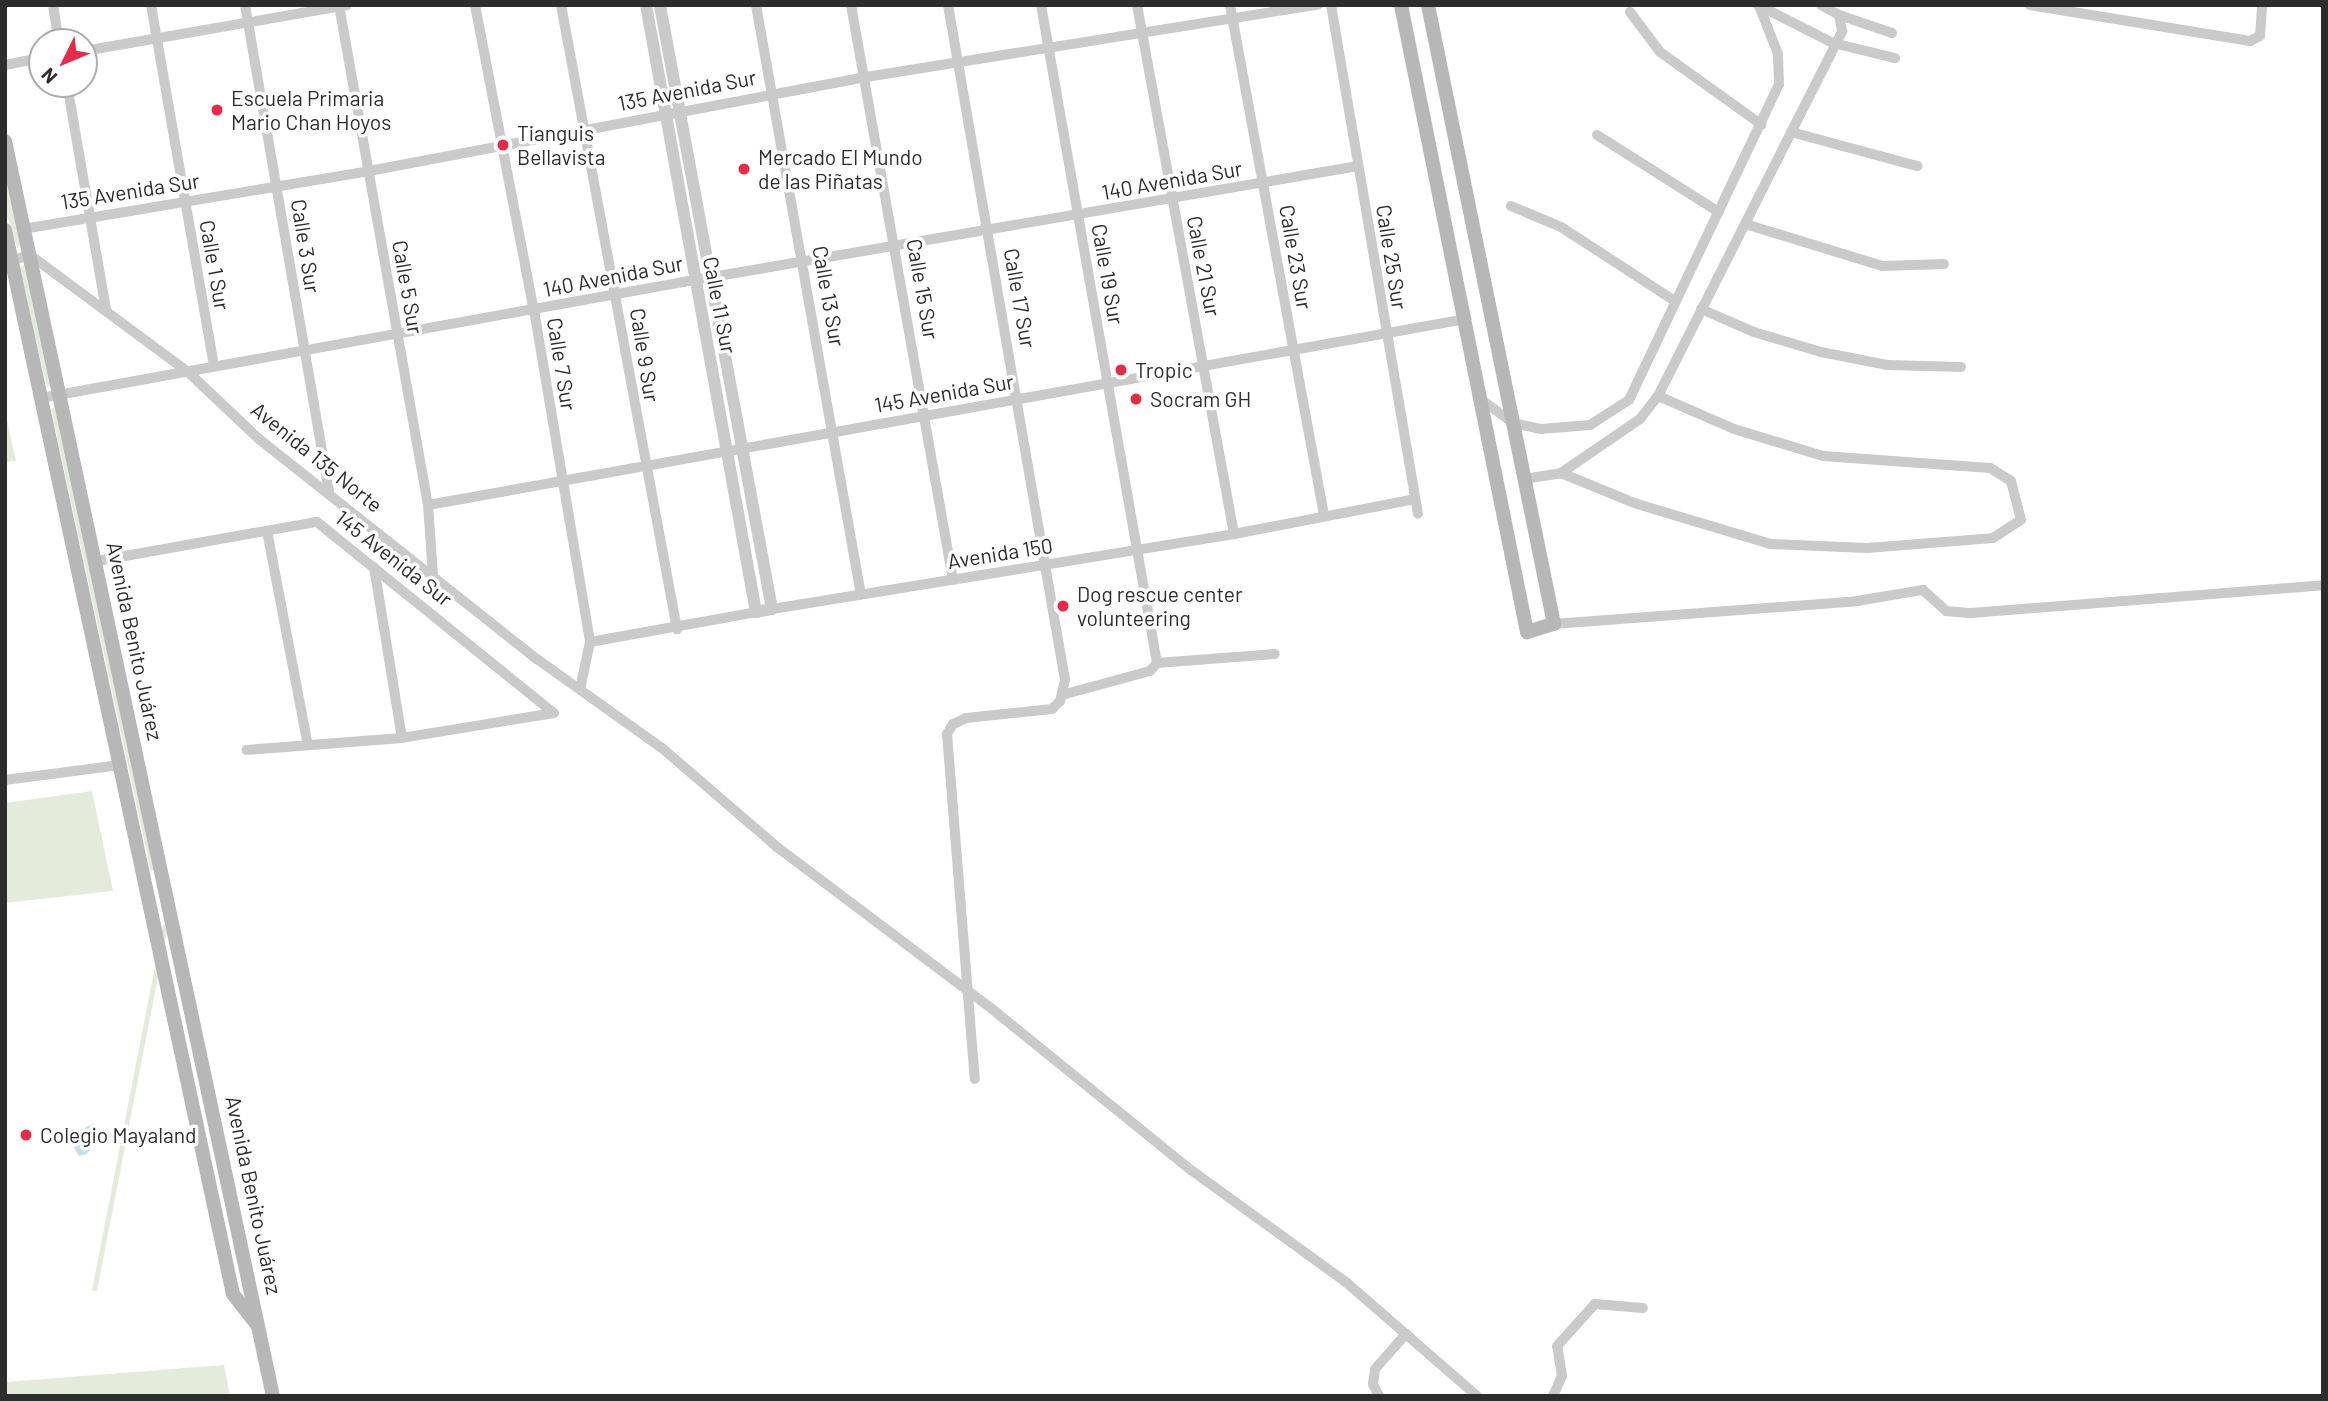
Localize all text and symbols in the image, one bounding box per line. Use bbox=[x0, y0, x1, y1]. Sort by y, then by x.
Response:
north arrow bbox=[28, 28, 98, 98]
text: N bbox=[36, 64, 61, 89]
street label: 135 Avenida Sur bbox=[616, 64, 758, 116]
place label: Escuela Primaria Mario Chan Hoyos bbox=[231, 85, 391, 135]
marker: Escuela Primaria Mario Chan Hoyos bbox=[209, 102, 225, 118]
place label: Tianguis Bellavista bbox=[517, 120, 605, 170]
marker: Tianguis Bellavista bbox=[495, 137, 511, 153]
place label: Mercado El Mundo de las Piñatas bbox=[758, 144, 923, 194]
street label: 140 Avenida Sur bbox=[1100, 155, 1244, 205]
marker: Mercado El Mundo de las Piñatas bbox=[736, 161, 752, 177]
street label: 135 Avenida Sur bbox=[59, 168, 201, 214]
street label: Calle 3 Sur bbox=[286, 197, 326, 295]
street label: Calle 23 Sur bbox=[1274, 203, 1318, 311]
street label: Calle 25 Sur bbox=[1371, 203, 1413, 311]
street label: Calle 21 Sur bbox=[1182, 214, 1226, 318]
street label: Calle 1 Sur bbox=[195, 218, 235, 312]
street label: Calle 19 Sur bbox=[1087, 222, 1129, 326]
street label: Calle 15 Sur bbox=[902, 237, 944, 341]
street label: Calle 5 Sur bbox=[387, 238, 429, 336]
street label: Calle 13 Sur bbox=[808, 244, 850, 348]
street label: Calle 17 Sur bbox=[999, 246, 1041, 350]
street label: 140 Avenida Sur bbox=[541, 250, 685, 302]
street label: Calle 11 Sur bbox=[698, 254, 742, 356]
street label: Calle 9 Sur bbox=[625, 306, 665, 404]
street label: Calle 7 Sur bbox=[542, 316, 582, 412]
place label: Tropic bbox=[1135, 357, 1193, 383]
marker: Tropic bbox=[1113, 362, 1129, 378]
street label: 145 Avenida Sur bbox=[872, 368, 1016, 418]
place label: Socram GH bbox=[1150, 386, 1251, 412]
marker: Socram GH bbox=[1128, 391, 1144, 407]
street label: Avenida 135 Norte bbox=[246, 396, 388, 518]
street label: 145 Avenida Sur bbox=[331, 505, 457, 611]
street label: Avenida 150 bbox=[946, 532, 1054, 574]
street label: Avenida Benito Juárez bbox=[102, 539, 168, 743]
place label: Dog rescue center volunteering bbox=[1077, 581, 1243, 631]
marker: Dog rescue center volunteering bbox=[1055, 598, 1071, 614]
street label: Avenida Benito Juárez bbox=[221, 1093, 287, 1297]
place label: Colegio Mayaland bbox=[40, 1122, 196, 1148]
marker: Colegio Mayaland bbox=[18, 1127, 34, 1143]

